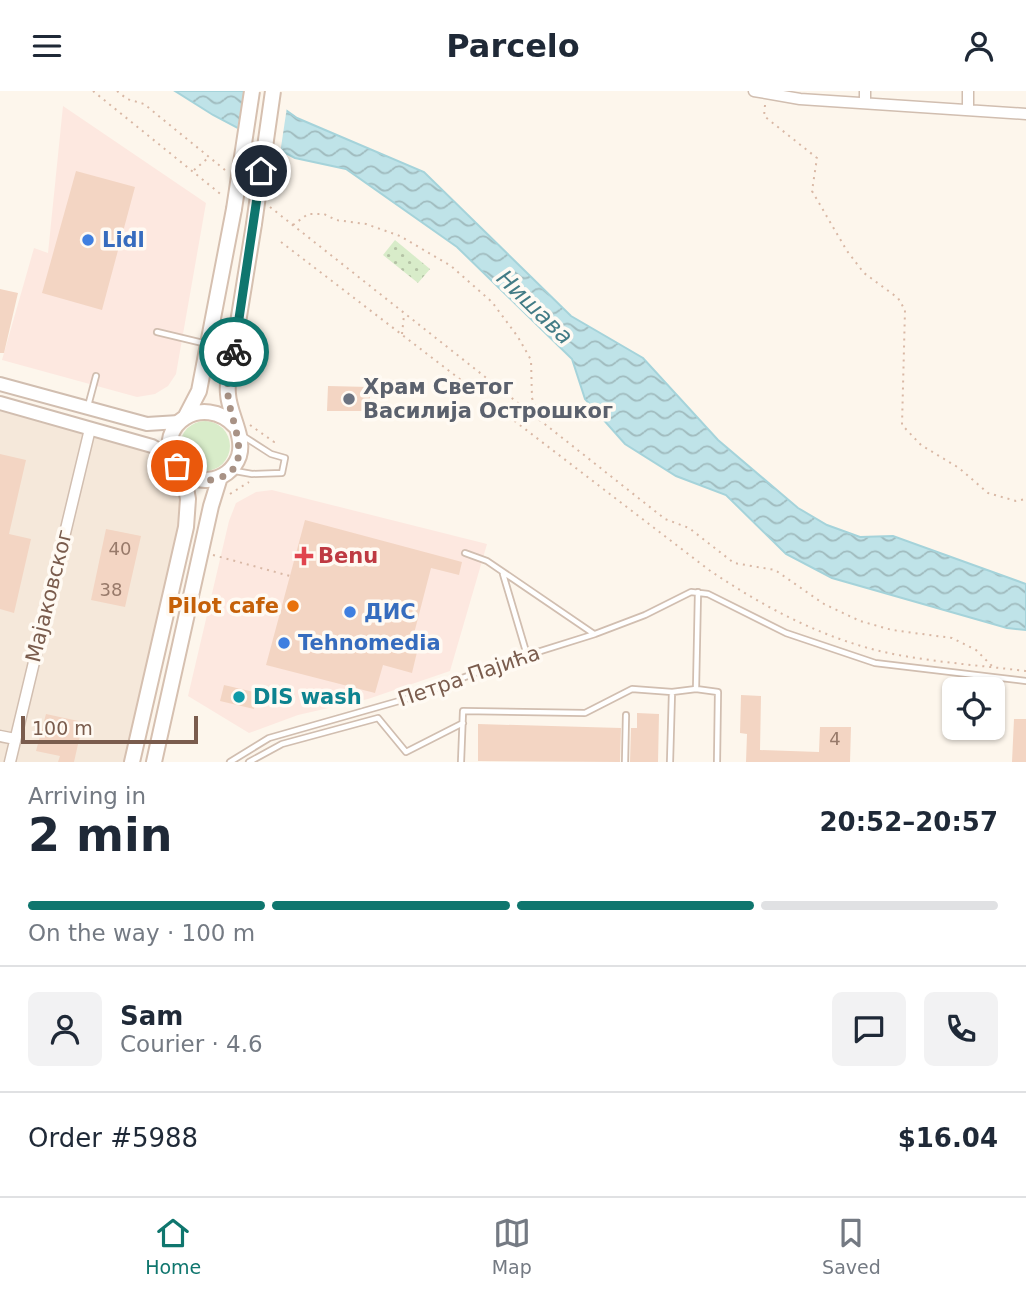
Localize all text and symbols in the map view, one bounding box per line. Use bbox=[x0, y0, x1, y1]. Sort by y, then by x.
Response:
icon: menu bbox=[28, 27, 66, 65]
text: Parcelo bbox=[446, 27, 580, 65]
icon: person bbox=[960, 27, 998, 65]
pin bbox=[231, 141, 291, 201]
icon: home bbox=[242, 152, 280, 190]
place label: Lidl bbox=[102, 228, 145, 252]
marker: Lidl bbox=[80, 232, 96, 248]
water label: Нишава bbox=[492, 265, 578, 349]
courier bbox=[199, 317, 269, 387]
icon: bike bbox=[215, 333, 253, 371]
place label: Храм Светог Василија Острошког bbox=[363, 375, 613, 423]
marker: Храм Светог Василија Острошког bbox=[341, 391, 357, 407]
pin bbox=[147, 436, 207, 496]
icon: bag bbox=[158, 447, 196, 485]
street label: Мајаковског bbox=[21, 527, 77, 665]
house number: 40 bbox=[109, 538, 131, 559]
place label: Benu bbox=[318, 544, 378, 568]
marker: Benu bbox=[296, 548, 312, 564]
house number: 38 bbox=[100, 579, 122, 600]
place label: Pilot cafe bbox=[167, 594, 279, 618]
marker: Pilot cafe bbox=[285, 598, 301, 614]
place label: ДИС bbox=[364, 600, 416, 624]
marker: ДИС bbox=[342, 604, 358, 620]
place label: Tehnomedia bbox=[298, 631, 441, 655]
marker: Tehnomedia bbox=[276, 635, 292, 651]
street label: Петра Пајића bbox=[395, 640, 543, 712]
map controls bbox=[942, 677, 1005, 740]
button: locate bbox=[942, 677, 1005, 740]
place label: DIS wash bbox=[253, 685, 362, 709]
marker: DIS wash bbox=[231, 689, 247, 705]
scale bar bbox=[21, 713, 198, 745]
text: 100 m bbox=[32, 717, 93, 739]
house number: 4 bbox=[829, 728, 841, 749]
text: Arriving in bbox=[28, 783, 146, 809]
text: 20:52–20:57 bbox=[819, 807, 998, 837]
text: 2 min bbox=[28, 808, 172, 862]
text: On the way · 100 m bbox=[28, 920, 255, 946]
button: person bbox=[28, 992, 102, 1066]
button: chat bbox=[832, 992, 906, 1066]
button: phone bbox=[924, 992, 998, 1066]
text: Sam bbox=[120, 1001, 183, 1031]
text: Courier · 4.6 bbox=[120, 1031, 263, 1057]
text: Order #5988 bbox=[28, 1123, 198, 1153]
text: $16.04 bbox=[898, 1123, 998, 1153]
tab: Home bbox=[145, 1214, 201, 1278]
tab: Map bbox=[492, 1214, 532, 1278]
tab: Saved bbox=[822, 1214, 881, 1278]

